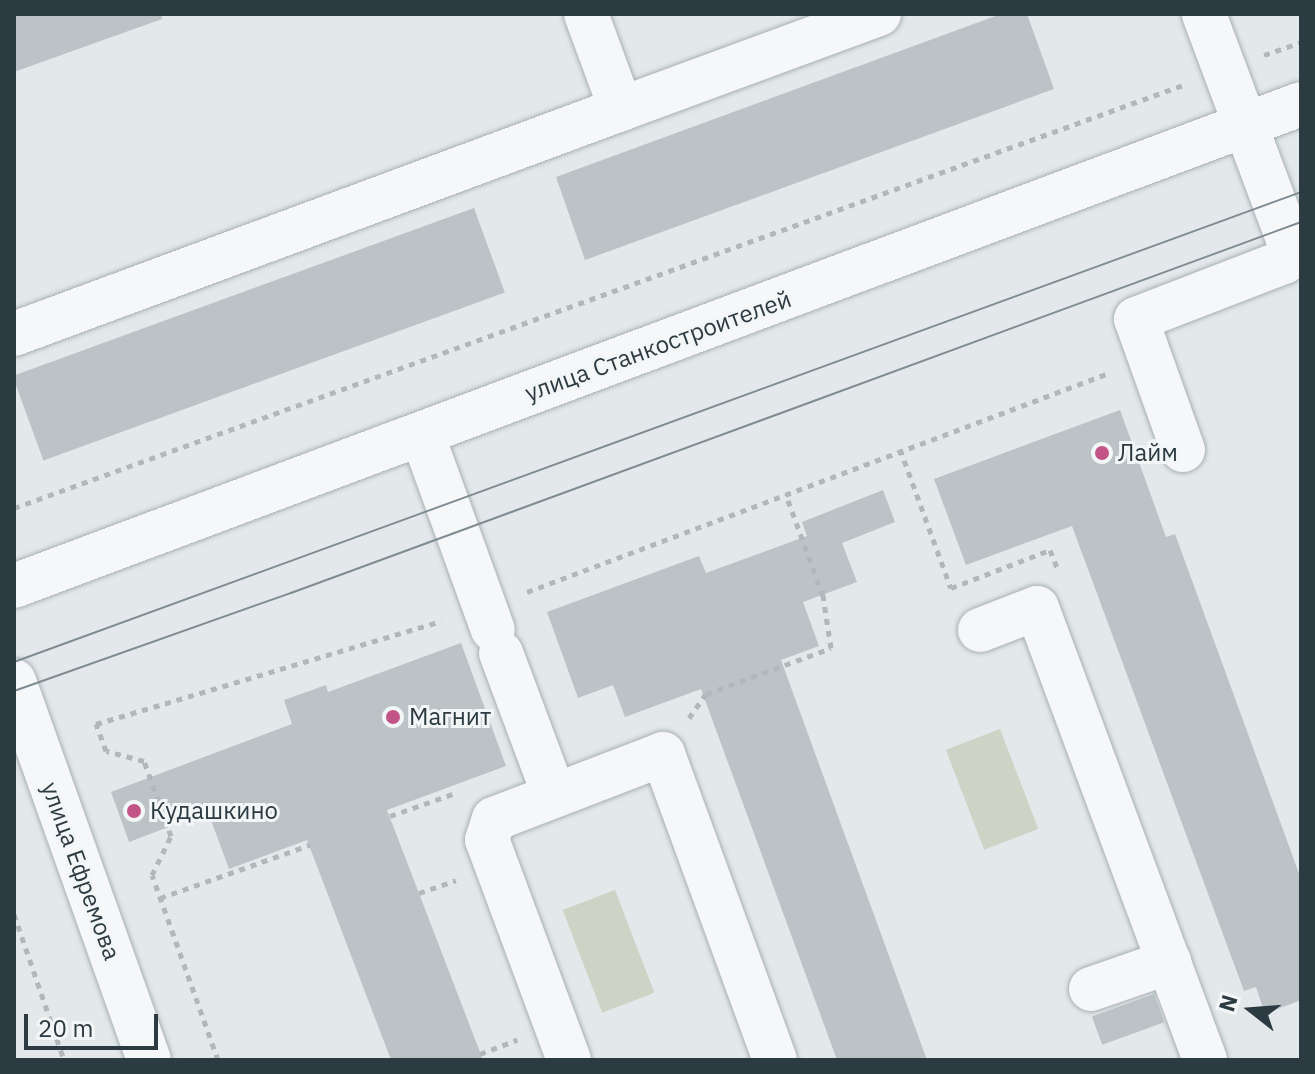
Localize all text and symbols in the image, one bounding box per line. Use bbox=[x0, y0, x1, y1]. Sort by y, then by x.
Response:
street label: улица Станкостроителей bbox=[521, 284, 795, 408]
place label: Лайм bbox=[1118, 439, 1178, 467]
marker: Лайм bbox=[1093, 444, 1111, 462]
place label: Магнит bbox=[409, 703, 491, 731]
marker: Магнит bbox=[384, 708, 402, 726]
street label: улица Ефремова bbox=[35, 778, 127, 964]
place label: Кудашкино bbox=[150, 797, 278, 825]
marker: Кудашкино bbox=[125, 802, 143, 820]
north arrow bbox=[1211, 970, 1291, 1050]
text: N bbox=[1211, 991, 1244, 1015]
scale bar bbox=[28, 998, 162, 1048]
text: 20 m bbox=[38, 1012, 93, 1044]

